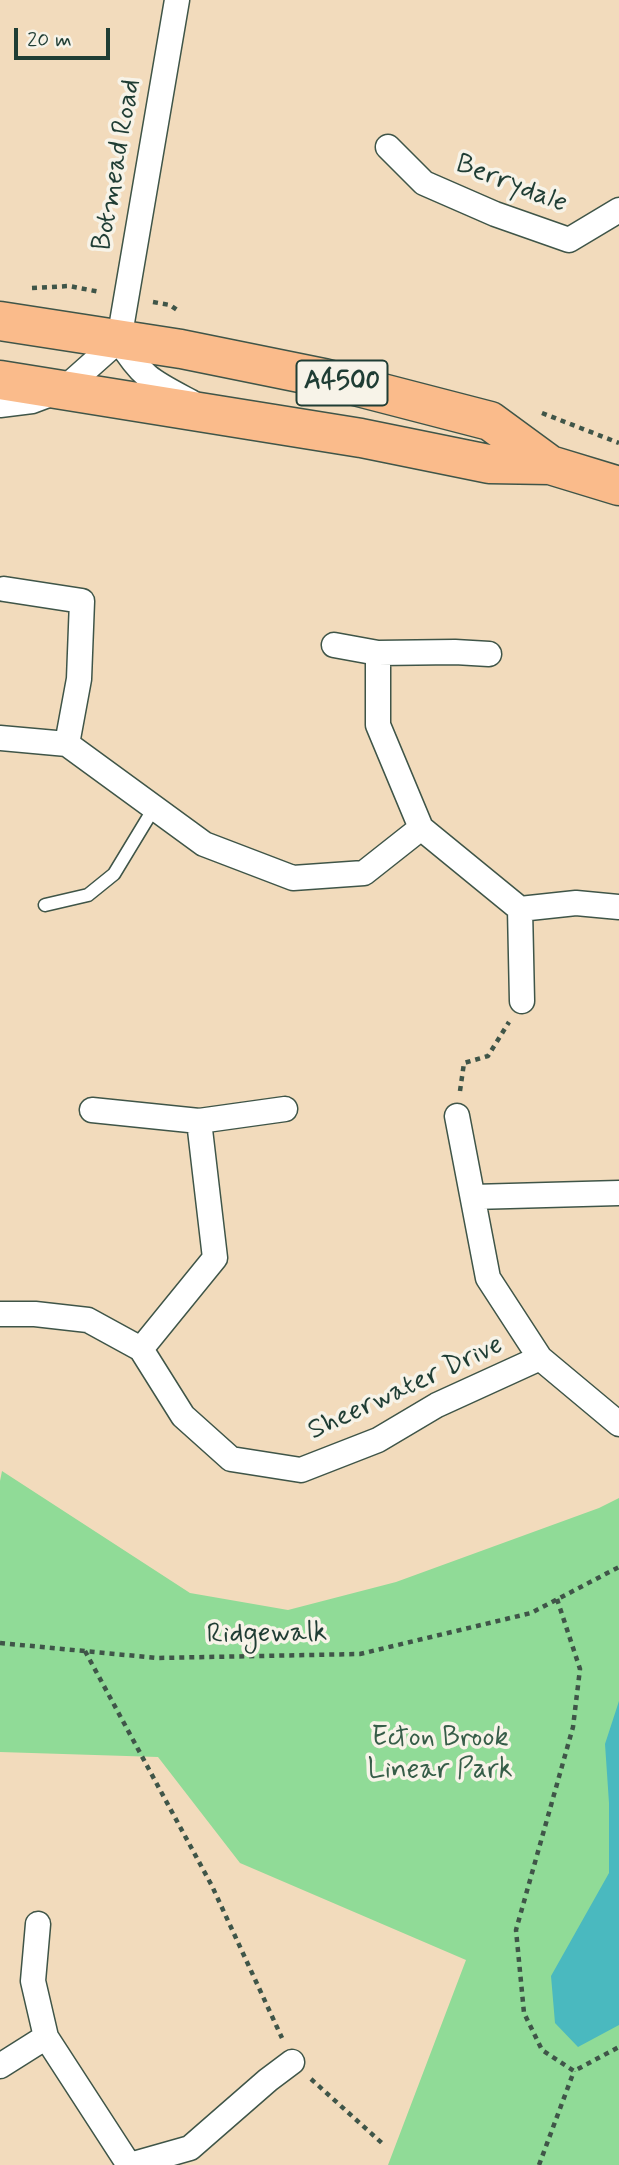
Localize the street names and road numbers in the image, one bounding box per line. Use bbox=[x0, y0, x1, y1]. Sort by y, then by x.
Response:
street label: Botmead Road bbox=[86, 77, 150, 253]
street label: Berrydale bbox=[450, 148, 572, 222]
road number: A4500 bbox=[296, 360, 388, 406]
street label: Sheerwater Drive bbox=[303, 1329, 509, 1449]
street label: Ridgewalk bbox=[206, 1617, 328, 1653]

